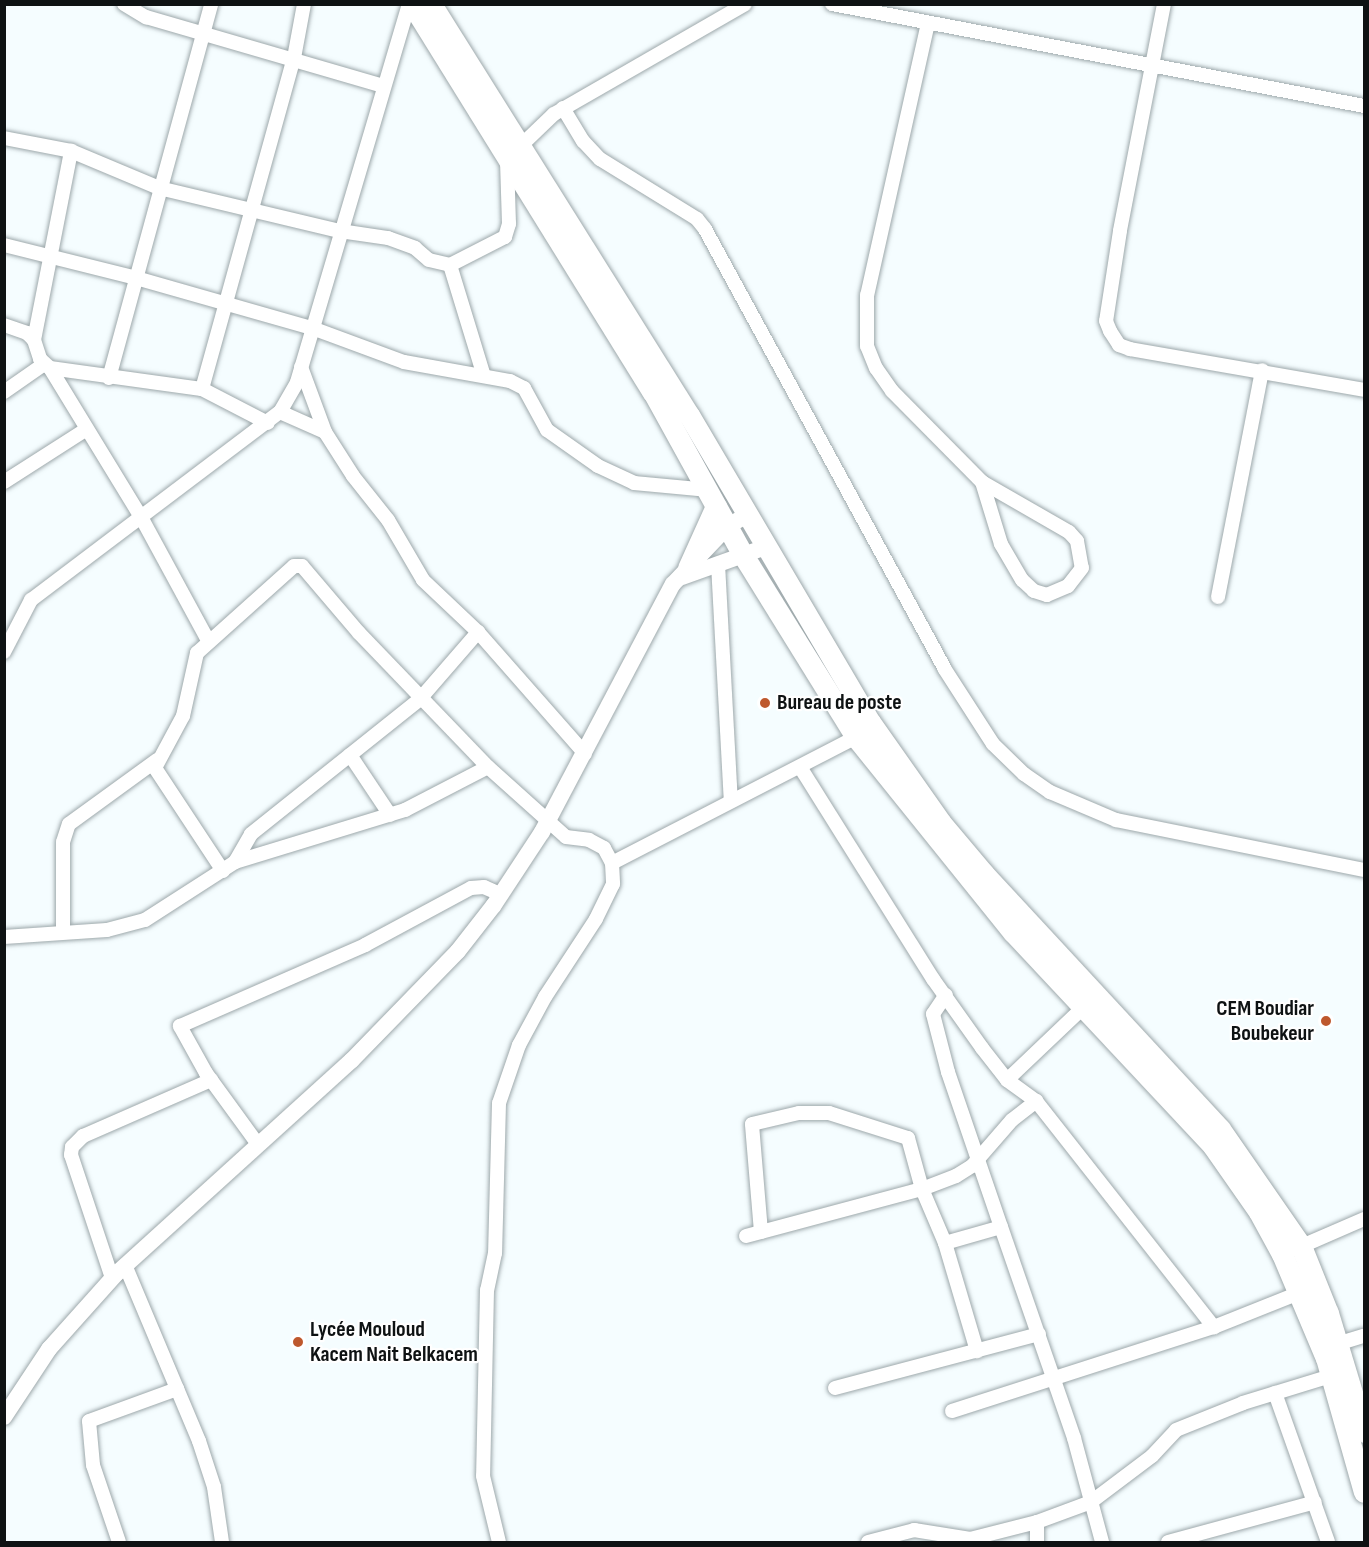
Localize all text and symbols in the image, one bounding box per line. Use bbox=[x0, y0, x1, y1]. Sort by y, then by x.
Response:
place label: Bureau de poste bbox=[777, 690, 902, 716]
marker: Bureau de poste bbox=[758, 696, 772, 710]
place label: CEM Boudiar Boubekeur bbox=[1216, 995, 1314, 1046]
marker: CEM Boudiar Boubekeur bbox=[1319, 1014, 1333, 1028]
place label: Lycée Mouloud Kacem Nait Belkacem bbox=[310, 1316, 478, 1368]
marker: Lycée Mouloud Kacem Nait Belkacem bbox=[291, 1335, 305, 1349]

